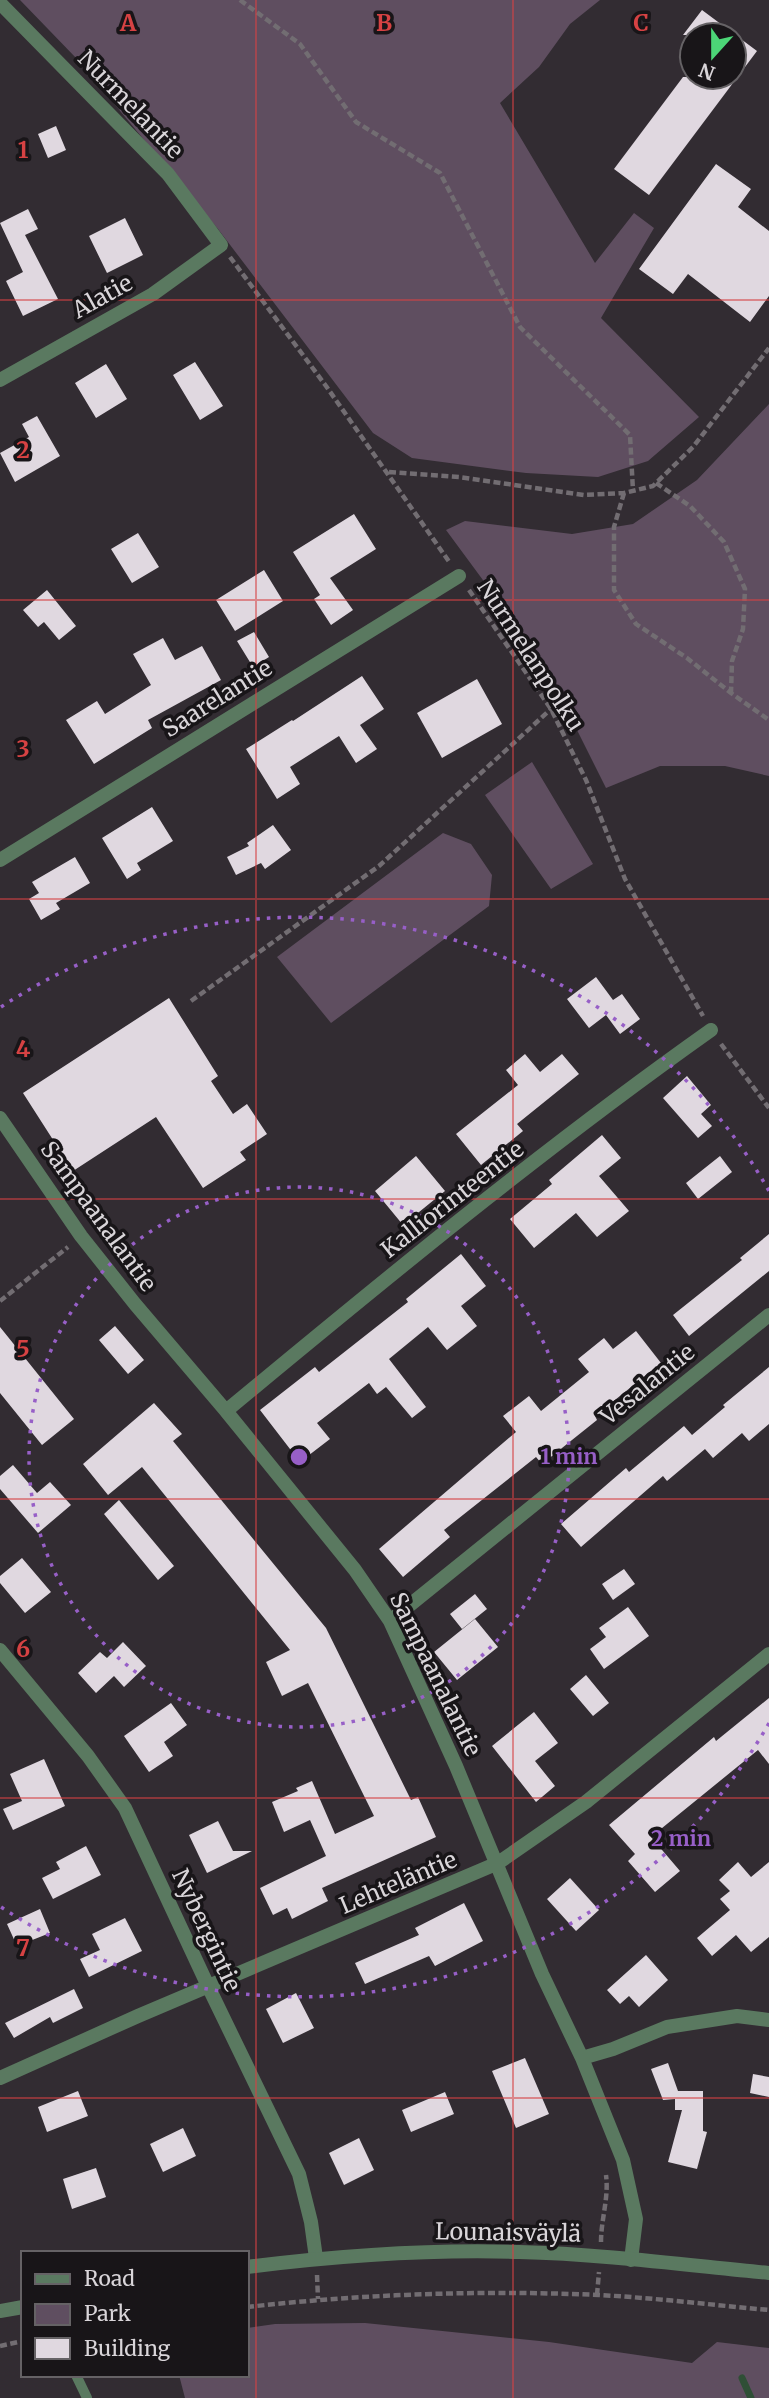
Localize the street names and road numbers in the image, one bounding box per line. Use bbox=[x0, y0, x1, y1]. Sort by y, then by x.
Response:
street label: Nurmelantie bbox=[72, 44, 190, 164]
street label: Alatie bbox=[66, 268, 137, 325]
street label: Nurmelanpolku bbox=[471, 574, 591, 736]
street label: Saarelantie bbox=[157, 653, 277, 743]
street label: Kalliorinteentie bbox=[375, 1134, 529, 1264]
street label: Sampaanalantie bbox=[35, 1135, 163, 1297]
street label: Vesalantie bbox=[593, 1337, 700, 1432]
street label: Sampaanalantie bbox=[384, 1587, 488, 1761]
street label: Lehteläntie bbox=[335, 1844, 461, 1920]
street label: Nybergintie bbox=[166, 1864, 248, 1996]
street label: Lounaisväylä bbox=[435, 2216, 581, 2248]

